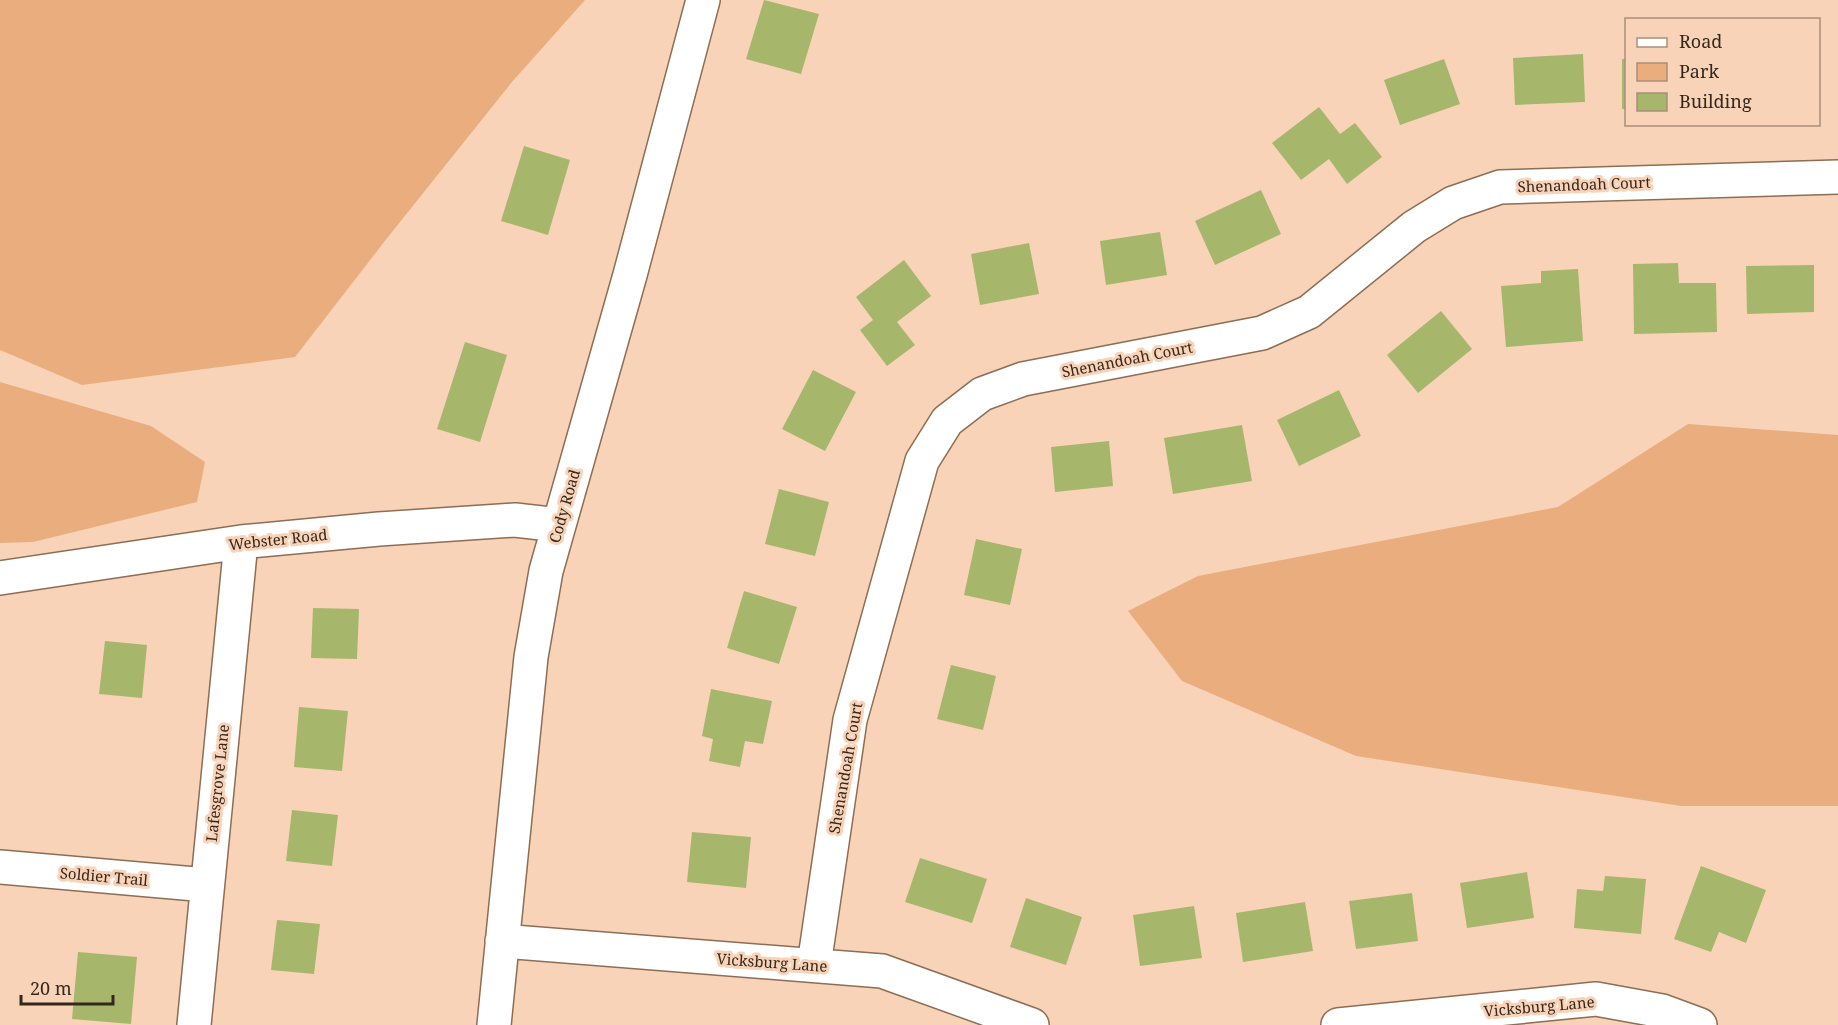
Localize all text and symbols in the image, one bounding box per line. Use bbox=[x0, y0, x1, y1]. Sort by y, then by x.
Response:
legend bbox=[1625, 18, 1820, 126]
text: Road bbox=[1679, 29, 1722, 53]
text: Park bbox=[1679, 59, 1719, 83]
text: Building bbox=[1679, 89, 1752, 113]
street label: Shenandoah Court bbox=[1517, 172, 1651, 196]
street label: Shenandoah Court bbox=[1060, 336, 1194, 382]
street label: Cody Road bbox=[544, 467, 584, 545]
street label: Webster Road bbox=[228, 524, 328, 554]
street label: Shenandoah Court bbox=[824, 701, 866, 835]
street label: Lafesgrove Lane bbox=[201, 723, 233, 843]
street label: Soldier Trail bbox=[59, 862, 149, 890]
street label: Vicksburg Lane bbox=[716, 948, 828, 976]
scale bar bbox=[21, 968, 112, 1006]
text: 20 m bbox=[30, 976, 72, 1000]
street label: Vicksburg Lane bbox=[1483, 991, 1595, 1021]

